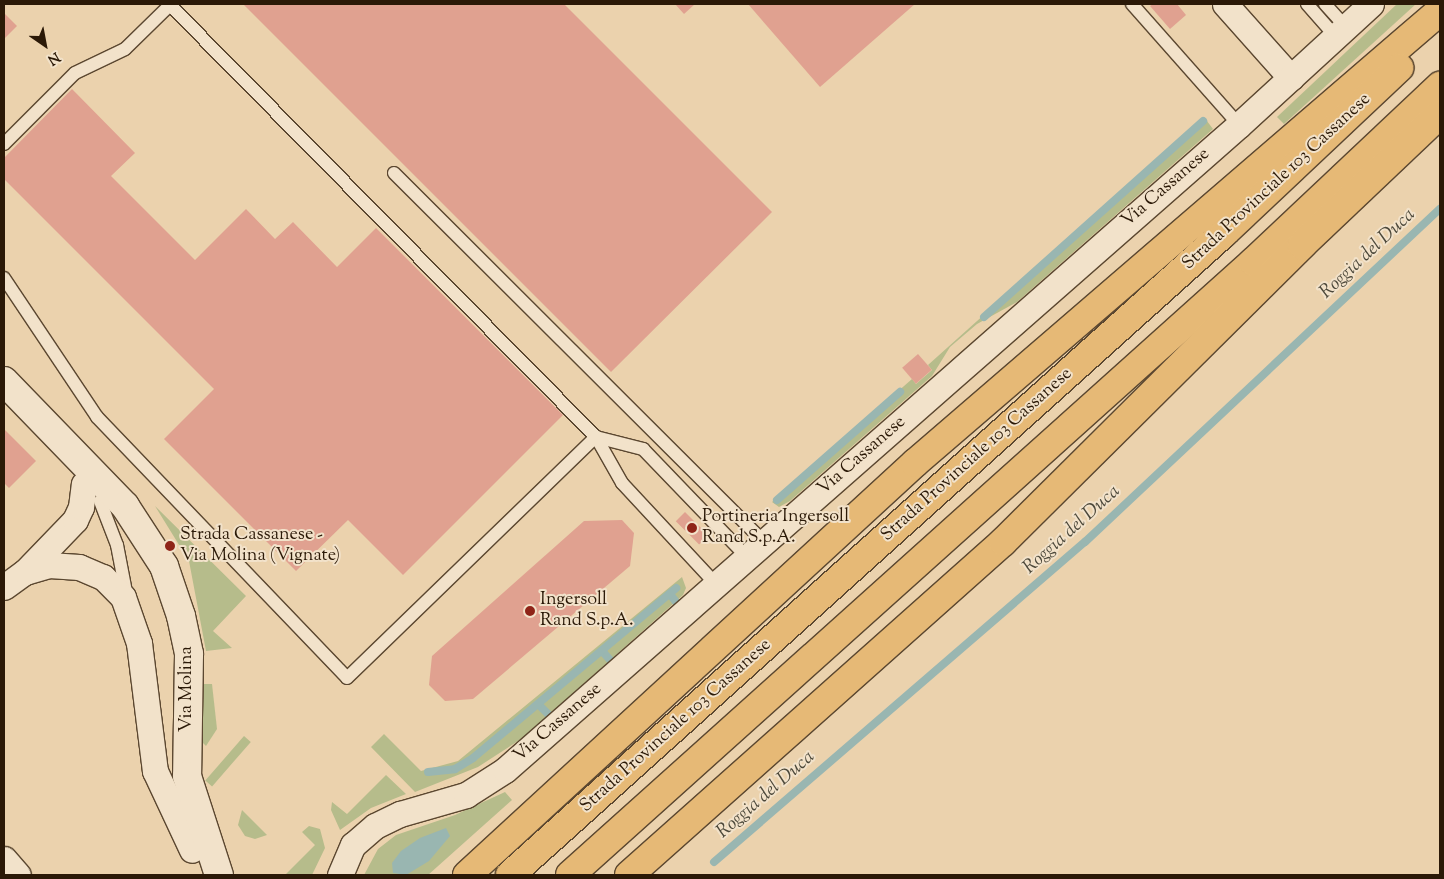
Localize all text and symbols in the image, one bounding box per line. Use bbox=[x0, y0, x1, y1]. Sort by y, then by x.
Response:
north arrow bbox=[20, 20, 70, 70]
text: N bbox=[43, 46, 63, 69]
street label: Strada Provinciale 103 Cassanese bbox=[1178, 89, 1376, 275]
street label: Via Cassanese bbox=[1117, 144, 1215, 232]
water label: Roggia del Duca bbox=[1315, 204, 1421, 304]
street label: Strada Provinciale 103 Cassanese bbox=[877, 364, 1077, 546]
street label: Via Cassanese bbox=[813, 412, 911, 500]
water label: Roggia del Duca bbox=[1019, 481, 1125, 579]
place label: Portineria Ingersoll Rand S.p.A. bbox=[702, 507, 849, 550]
marker: Portineria Ingersoll Rand S.p.A. bbox=[686, 522, 698, 534]
place label: Strada Cassanese - Via Molina (Vignate) bbox=[180, 525, 340, 568]
marker: Strada Cassanese - Via Molina (Vignate) bbox=[164, 540, 176, 552]
place label: Ingersoll Rand S.p.A. bbox=[540, 590, 633, 632]
marker: Ingersoll Rand S.p.A. bbox=[524, 605, 536, 617]
street label: Strada Provinciale 103 Cassanese bbox=[576, 635, 776, 817]
street label: Via Molina bbox=[176, 646, 198, 732]
street label: Via Cassanese bbox=[509, 679, 607, 767]
water label: Roggia del Duca bbox=[712, 746, 820, 844]

